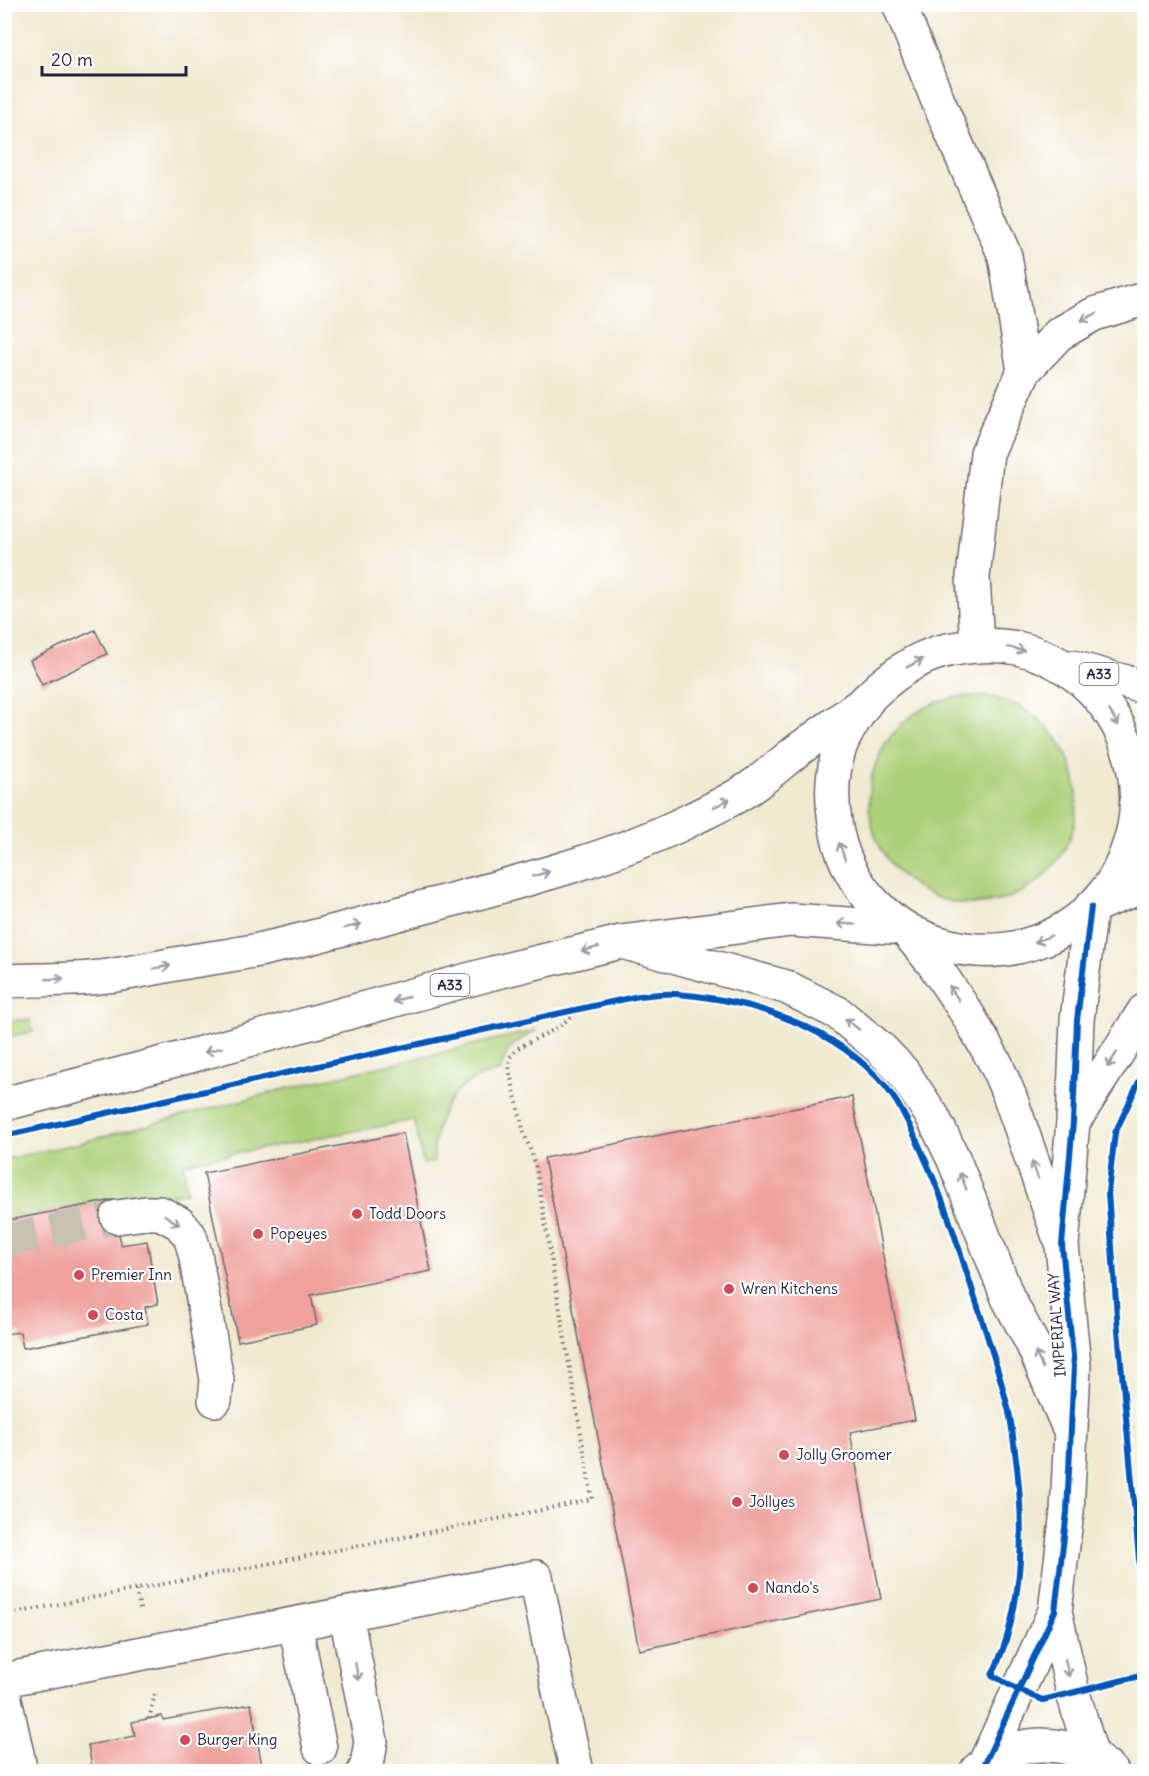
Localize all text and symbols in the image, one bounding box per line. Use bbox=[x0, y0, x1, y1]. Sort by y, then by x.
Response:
scale bar bbox=[42, 39, 186, 77]
text: 20 m bbox=[51, 48, 93, 71]
one-way arrow bbox=[1081, 311, 1098, 323]
one-way arrow bbox=[1006, 644, 1026, 655]
one-way arrow bbox=[905, 656, 923, 668]
road number: A33 bbox=[1080, 663, 1118, 685]
one-way arrow bbox=[1109, 709, 1121, 726]
one-way arrow bbox=[713, 797, 730, 809]
one-way arrow bbox=[836, 842, 847, 861]
one-way arrow bbox=[531, 868, 550, 879]
one-way arrow bbox=[836, 918, 856, 929]
one-way arrow bbox=[343, 919, 362, 931]
one-way arrow bbox=[1034, 933, 1052, 945]
one-way arrow bbox=[581, 944, 600, 956]
one-way arrow bbox=[152, 961, 172, 972]
one-way arrow bbox=[44, 973, 64, 984]
road number: A33 bbox=[430, 974, 470, 996]
one-way arrow bbox=[948, 986, 960, 1002]
one-way arrow bbox=[392, 994, 411, 1005]
one-way arrow bbox=[844, 1017, 860, 1030]
one-way arrow bbox=[204, 1045, 223, 1057]
one-way arrow bbox=[1106, 1051, 1118, 1068]
one-way arrow bbox=[1029, 1161, 1040, 1180]
one-way arrow bbox=[957, 1173, 968, 1191]
place label: Todd Doors bbox=[369, 1204, 446, 1223]
marker: Todd Doors bbox=[350, 1207, 364, 1221]
one-way arrow bbox=[164, 1214, 180, 1226]
place label: Popeyes bbox=[270, 1224, 327, 1243]
marker: Popeyes bbox=[251, 1227, 265, 1241]
place label: Premier Inn bbox=[91, 1265, 172, 1284]
marker: Premier Inn bbox=[72, 1268, 86, 1282]
street label: IMPERIAL WAY bbox=[1043, 1272, 1070, 1378]
place label: Wren Kitchens bbox=[741, 1279, 838, 1298]
marker: Wren Kitchens bbox=[722, 1282, 736, 1296]
place label: Costa bbox=[105, 1305, 144, 1324]
marker: Costa bbox=[86, 1308, 100, 1322]
one-way arrow bbox=[1033, 1352, 1045, 1370]
place label: Jolly Groomer bbox=[796, 1445, 892, 1464]
marker: Jolly Groomer bbox=[777, 1448, 791, 1462]
place label: Jollyes bbox=[749, 1492, 795, 1511]
marker: Jollyes bbox=[730, 1495, 744, 1509]
place label: Nando's bbox=[765, 1578, 819, 1597]
marker: Nando's bbox=[746, 1581, 760, 1595]
one-way arrow bbox=[1062, 1658, 1073, 1677]
one-way arrow bbox=[352, 1662, 363, 1681]
place label: Burger King bbox=[197, 1730, 277, 1749]
marker: Burger King bbox=[178, 1733, 192, 1747]

